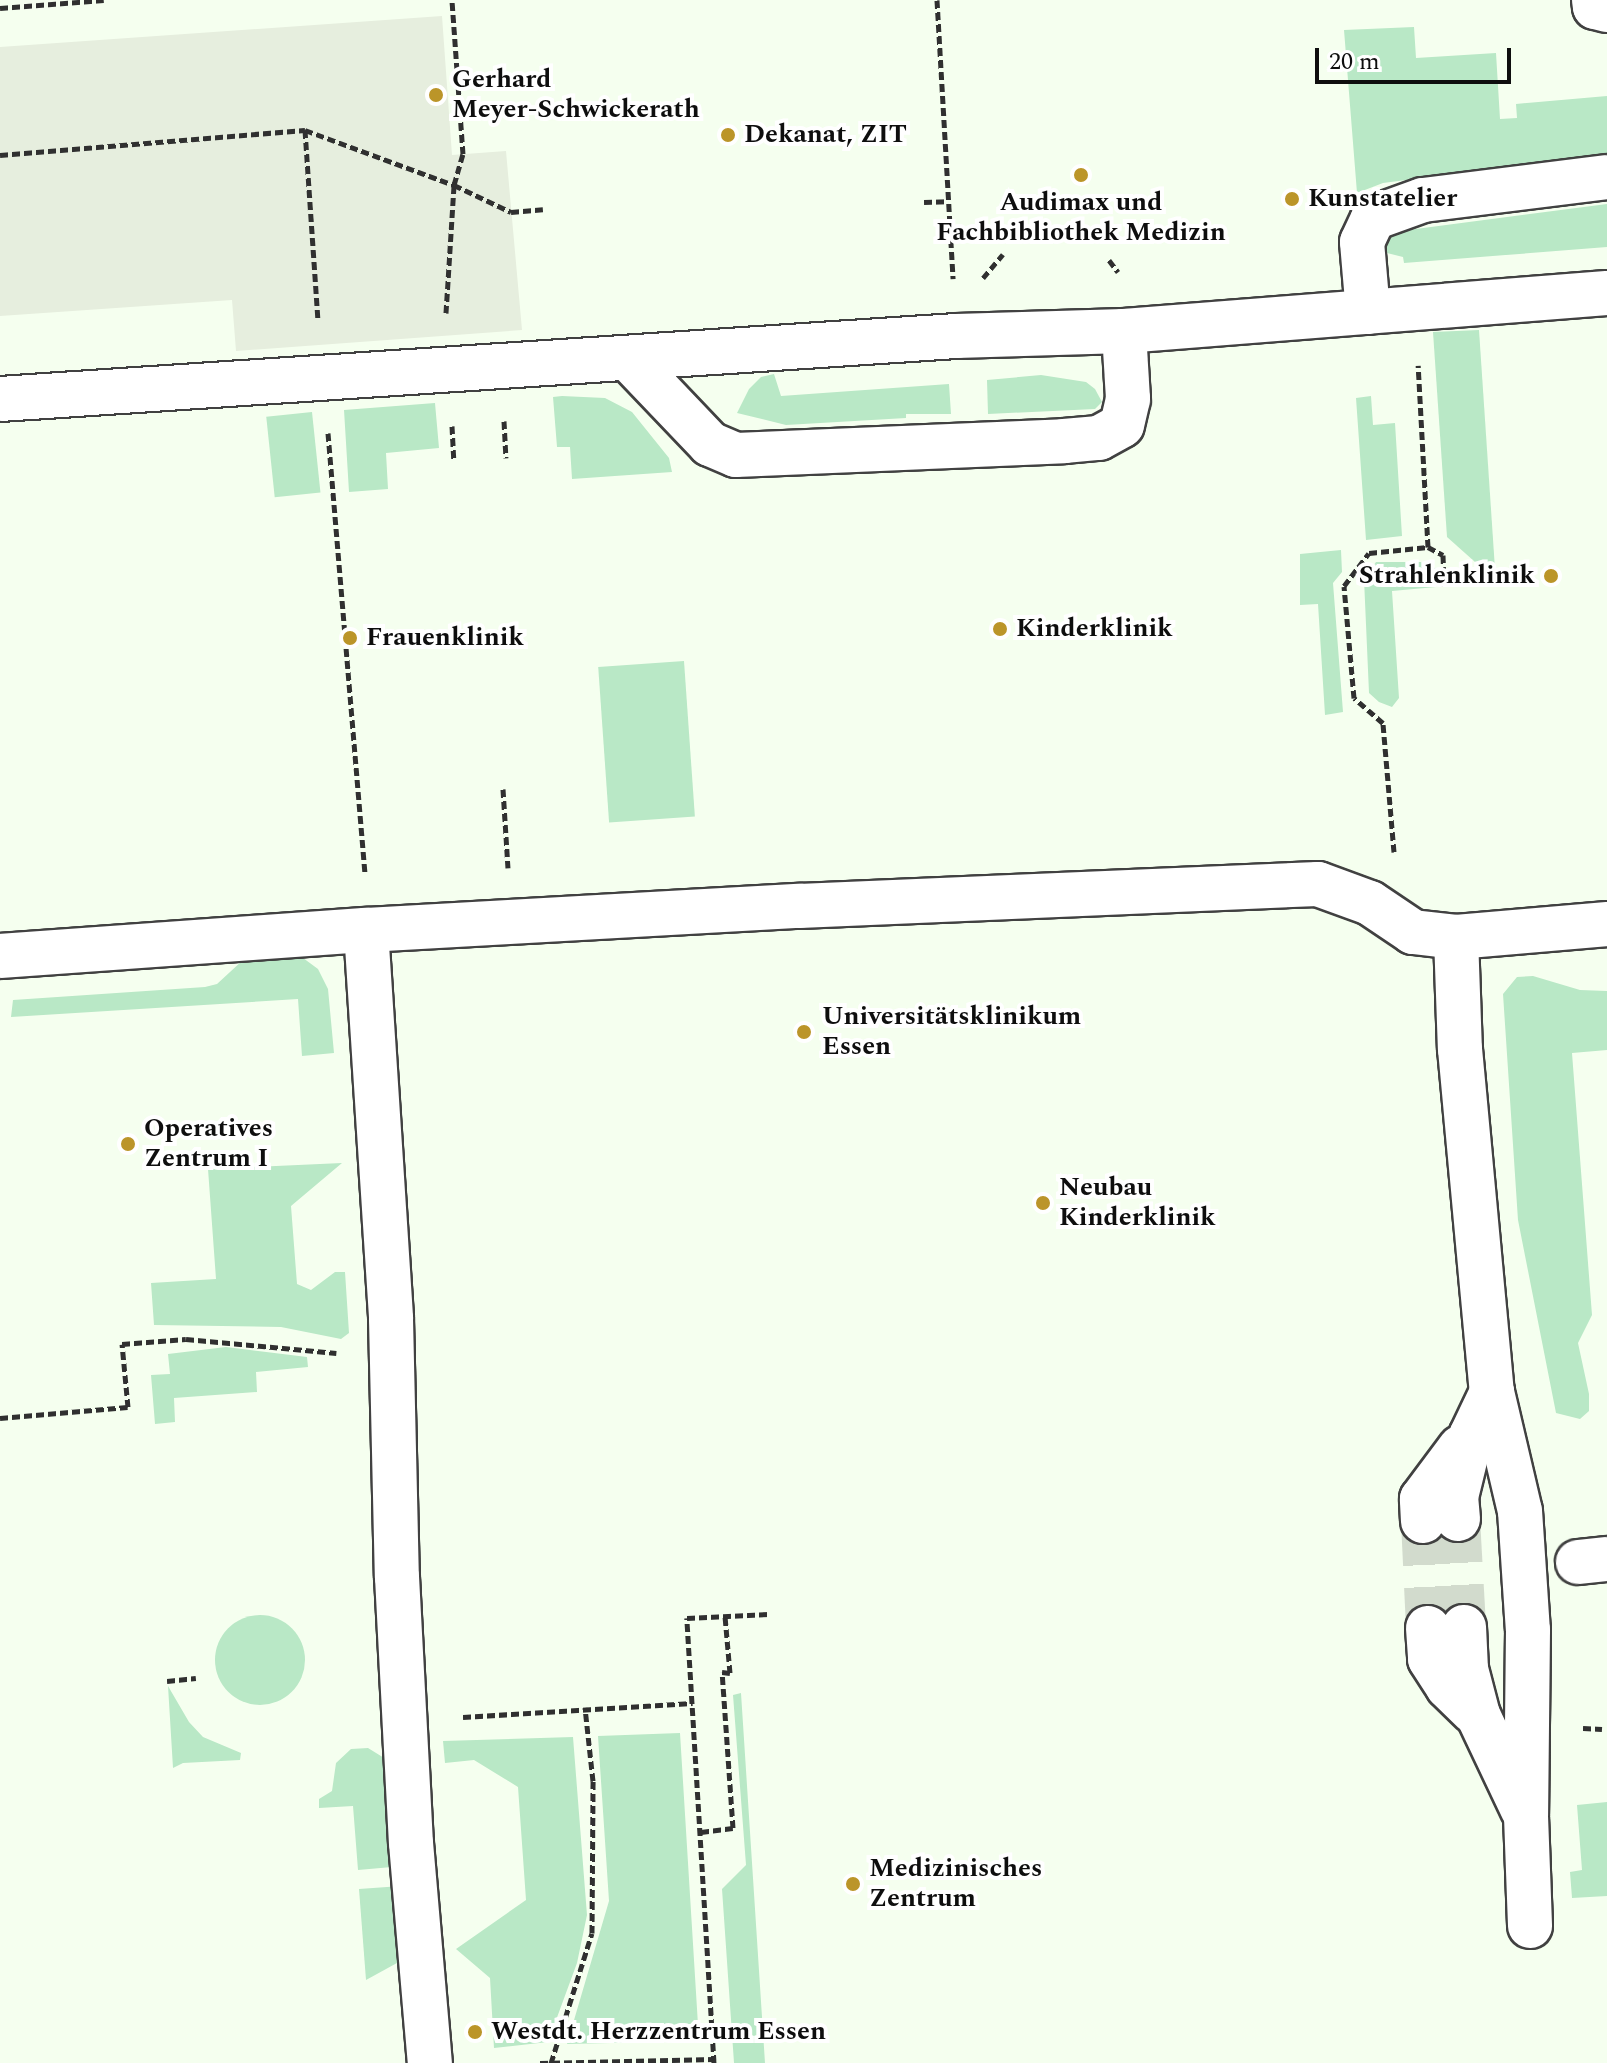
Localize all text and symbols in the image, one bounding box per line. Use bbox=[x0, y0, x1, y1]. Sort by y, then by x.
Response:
scale bar bbox=[1319, 32, 1515, 82]
text: 20 m bbox=[1329, 44, 1380, 80]
place label: Gerhard Meyer-Schwickerath bbox=[452, 64, 700, 126]
marker: Gerhard Meyer-Schwickerath bbox=[427, 86, 445, 104]
place label: Dekanat, ZIT bbox=[744, 119, 907, 151]
marker: Dekanat, ZIT bbox=[719, 126, 737, 144]
marker: Audimax und Fachbibliothek Medizin bbox=[1072, 166, 1090, 184]
place label: Kunstatelier bbox=[1308, 183, 1457, 215]
place label: Audimax und Fachbibliothek Medizin bbox=[936, 187, 1226, 248]
marker: Kunstatelier bbox=[1283, 190, 1301, 208]
place label: Strahlenklinik bbox=[1359, 560, 1535, 592]
marker: Strahlenklinik bbox=[1542, 567, 1560, 585]
place label: Kinderklinik bbox=[1016, 613, 1173, 645]
marker: Kinderklinik bbox=[991, 620, 1009, 638]
place label: Frauenklinik bbox=[366, 622, 524, 654]
marker: Frauenklinik bbox=[341, 629, 359, 647]
place label: Universitätsklinikum Essen bbox=[822, 1001, 1081, 1062]
marker: Universitätsklinikum Essen bbox=[793, 1021, 815, 1043]
place label: Operatives Zentrum I bbox=[144, 1113, 273, 1174]
marker: Operatives Zentrum I bbox=[119, 1135, 137, 1153]
place label: Neubau Kinderklinik bbox=[1059, 1172, 1216, 1234]
marker: Neubau Kinderklinik bbox=[1034, 1194, 1052, 1212]
place label: Medizinisches Zentrum bbox=[869, 1853, 1042, 1914]
marker: Medizinisches Zentrum bbox=[844, 1875, 862, 1893]
place label: Westdt. Herzzentrum Essen bbox=[491, 2016, 826, 2048]
marker: Westdt. Herzzentrum Essen bbox=[466, 2023, 484, 2041]

